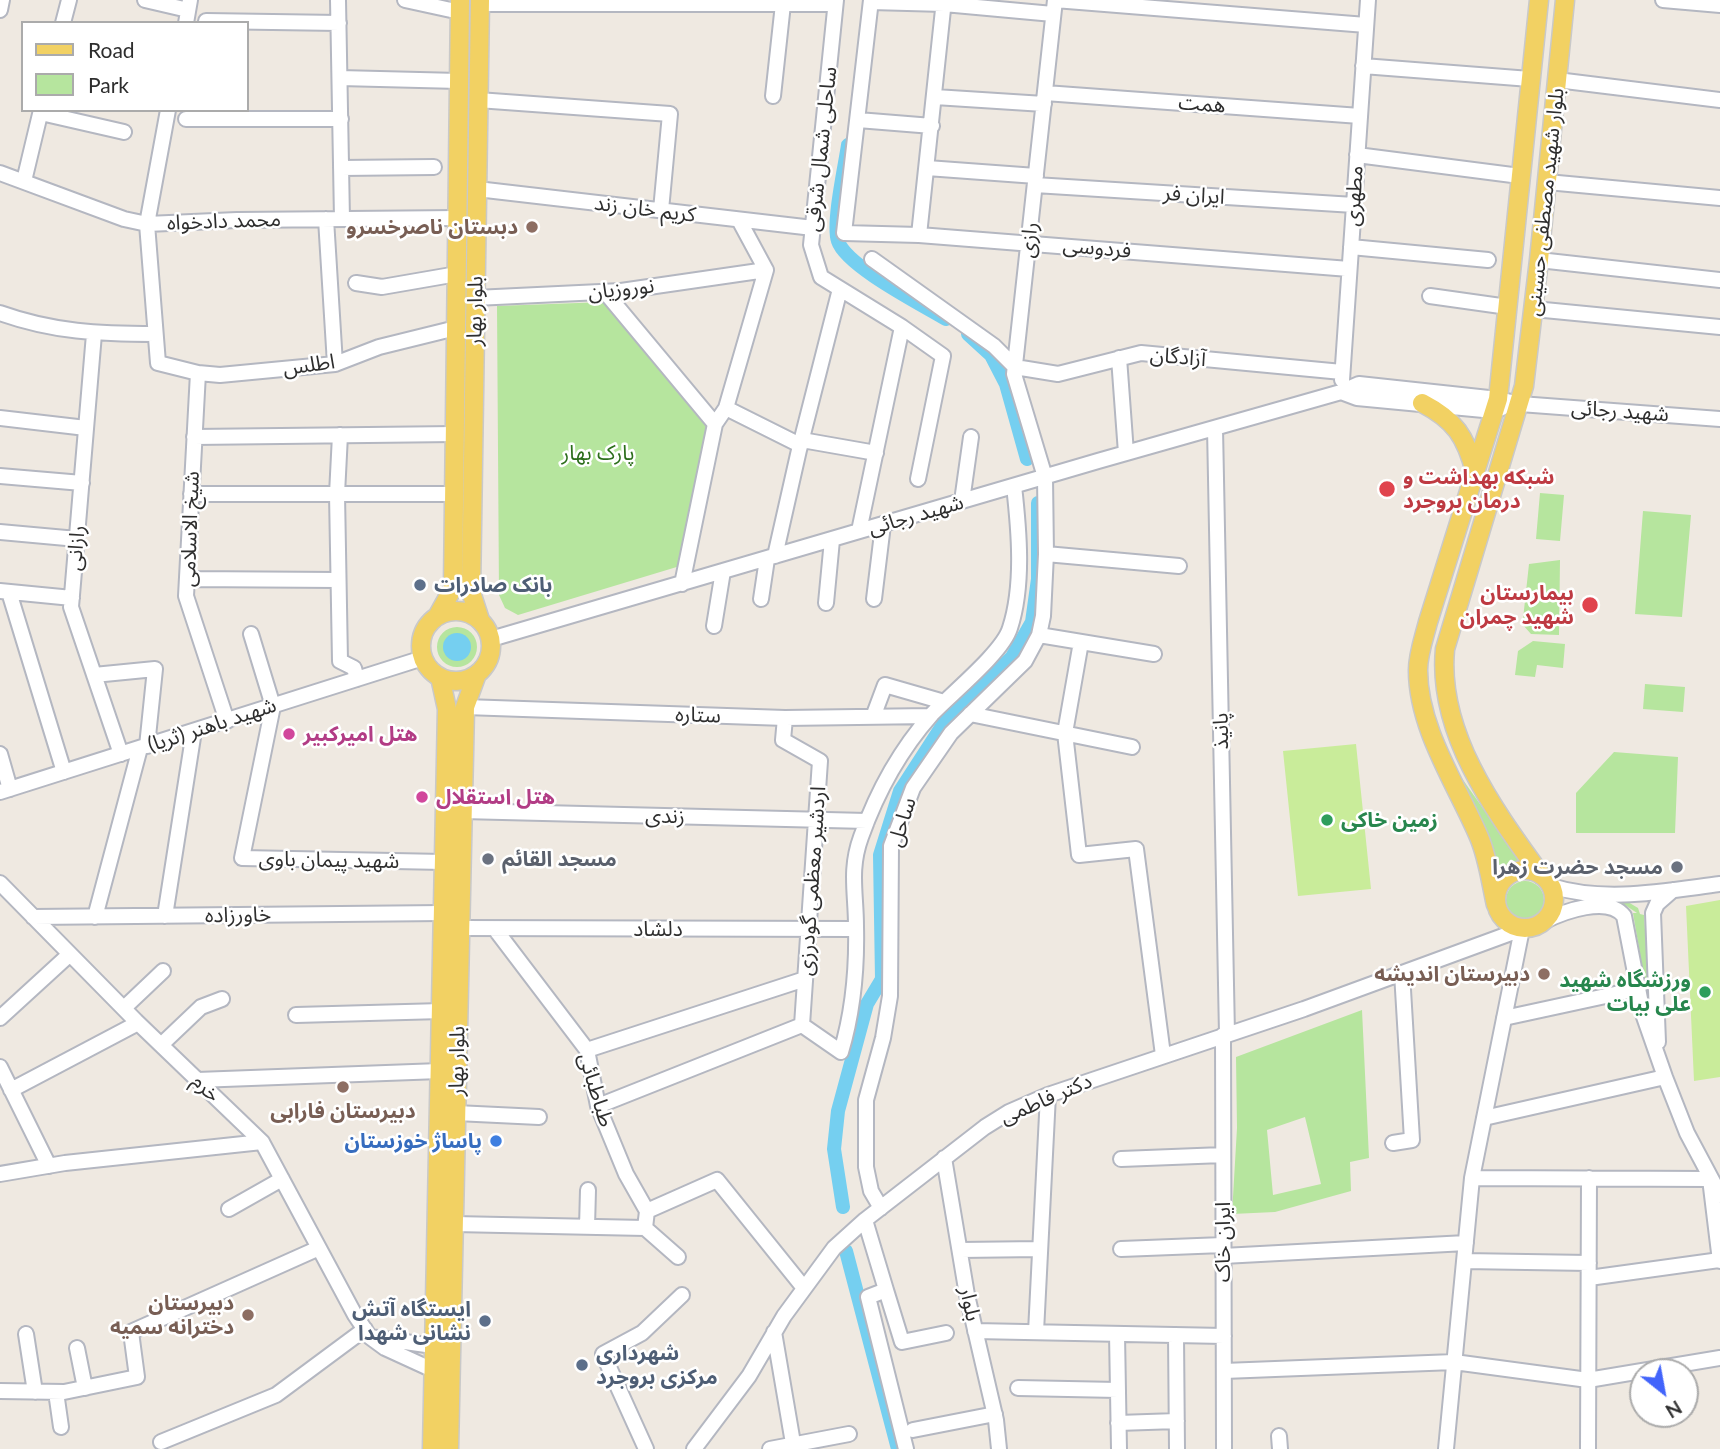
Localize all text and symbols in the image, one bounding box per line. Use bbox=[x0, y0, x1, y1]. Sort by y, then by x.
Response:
legend bbox=[21, 21, 248, 112]
text: Road bbox=[88, 37, 135, 62]
street label: ساحلی شمال شرقی bbox=[800, 65, 842, 233]
text: Park bbox=[88, 72, 129, 97]
street label: بلوار شهید مصطفی حسینی bbox=[1520, 87, 1570, 317]
street label: همت bbox=[1178, 90, 1226, 118]
street label: مطهری bbox=[1339, 165, 1369, 227]
street label: ایران فر bbox=[1162, 180, 1226, 210]
street label: کریم خان زند bbox=[593, 190, 697, 228]
street label: محمد دادخواه bbox=[167, 206, 281, 236]
place label: دبستان ناصرخسرو bbox=[346, 214, 518, 240]
marker: دبستان ناصرخسرو bbox=[524, 219, 540, 235]
street label: رازی bbox=[1015, 221, 1043, 259]
street label: فردوسی bbox=[1062, 232, 1132, 264]
street label: نوروزیان bbox=[587, 273, 655, 305]
street label: بلوار بهار bbox=[462, 276, 488, 346]
street label: آزادگان bbox=[1149, 342, 1207, 372]
street label: اطلس bbox=[281, 349, 337, 381]
street label: شهید رجائی bbox=[1570, 395, 1670, 427]
park label: پارک بهار bbox=[561, 440, 635, 466]
place label: شبکه بهداشت و درمان بروجرد bbox=[1403, 464, 1554, 514]
street label: شیخ الاسلامی bbox=[175, 471, 205, 587]
marker: شبکه بهداشت و درمان بروجرد bbox=[1377, 479, 1397, 499]
street label: شهید رجائی bbox=[865, 489, 967, 541]
street label: رازانی bbox=[61, 524, 91, 572]
place label: بانک صادرات bbox=[434, 572, 552, 598]
marker: بانک صادرات bbox=[412, 577, 428, 593]
place label: بیمارستان شهید چمران bbox=[1460, 580, 1574, 630]
marker: بیمارستان شهید چمران bbox=[1580, 595, 1600, 615]
street label: شهید باهنر (ثریا) bbox=[144, 692, 280, 758]
street label: ستاره bbox=[675, 702, 721, 728]
street label: پانیذ bbox=[1208, 712, 1234, 750]
place label: هتل امیرکبیر bbox=[303, 721, 418, 747]
marker: هتل امیرکبیر bbox=[281, 726, 297, 742]
place label: هتل استقلال bbox=[436, 784, 555, 810]
street label: اردشیر معظمی گودرزی bbox=[793, 785, 831, 977]
marker: هتل استقلال bbox=[414, 789, 430, 805]
street label: ساحل bbox=[882, 794, 922, 850]
street label: زندی bbox=[645, 803, 685, 829]
place label: زمین خاکی bbox=[1341, 807, 1438, 833]
marker: زمین خاکی bbox=[1319, 812, 1335, 828]
street label: شهید پیمان باوی bbox=[258, 846, 400, 874]
place label: مسجد القائم bbox=[502, 846, 617, 872]
marker: مسجد القائم bbox=[480, 851, 496, 867]
place label: مسجد حضرت زهرا bbox=[1492, 854, 1663, 880]
marker: مسجد حضرت زهرا bbox=[1669, 859, 1685, 875]
street label: خاورزاده bbox=[205, 902, 271, 928]
street label: دلشاد bbox=[633, 916, 683, 942]
place label: دبیرستان اندیشه bbox=[1374, 961, 1530, 987]
marker: دبیرستان اندیشه bbox=[1536, 966, 1552, 982]
place label: ورزشگاه شهید علی بیات bbox=[1559, 967, 1691, 1017]
marker: ورزشگاه شهید علی بیات bbox=[1697, 984, 1713, 1000]
street label: بلوار بهار bbox=[444, 1026, 470, 1096]
street label: طباطبائی bbox=[573, 1050, 619, 1130]
street label: دکتر فاطمی bbox=[996, 1068, 1096, 1130]
street label: خرم bbox=[186, 1069, 226, 1107]
marker: دبیرستان فارابی bbox=[335, 1079, 351, 1095]
place label: دبیرستان فارابی bbox=[270, 1098, 416, 1124]
place label: پاساژ خوزستان bbox=[345, 1128, 482, 1154]
marker: پاساژ خوزستان bbox=[488, 1133, 504, 1149]
street label: ایران خاک bbox=[1210, 1202, 1236, 1282]
street label: بلوار bbox=[954, 1284, 986, 1324]
place label: دبیرستان دخترانه سمیه bbox=[110, 1290, 234, 1340]
place label: ایستگاه آتش نشانی شهدا bbox=[352, 1296, 471, 1346]
marker: دبیرستان دخترانه سمیه bbox=[240, 1307, 256, 1323]
marker: ایستگاه آتش نشانی شهدا bbox=[477, 1313, 493, 1329]
place label: شهرداری مرکزی بروجرد bbox=[596, 1340, 718, 1390]
marker: شهرداری مرکزی بروجرد bbox=[574, 1357, 590, 1373]
north arrow bbox=[1629, 1358, 1699, 1428]
text: N bbox=[1662, 1396, 1686, 1423]

